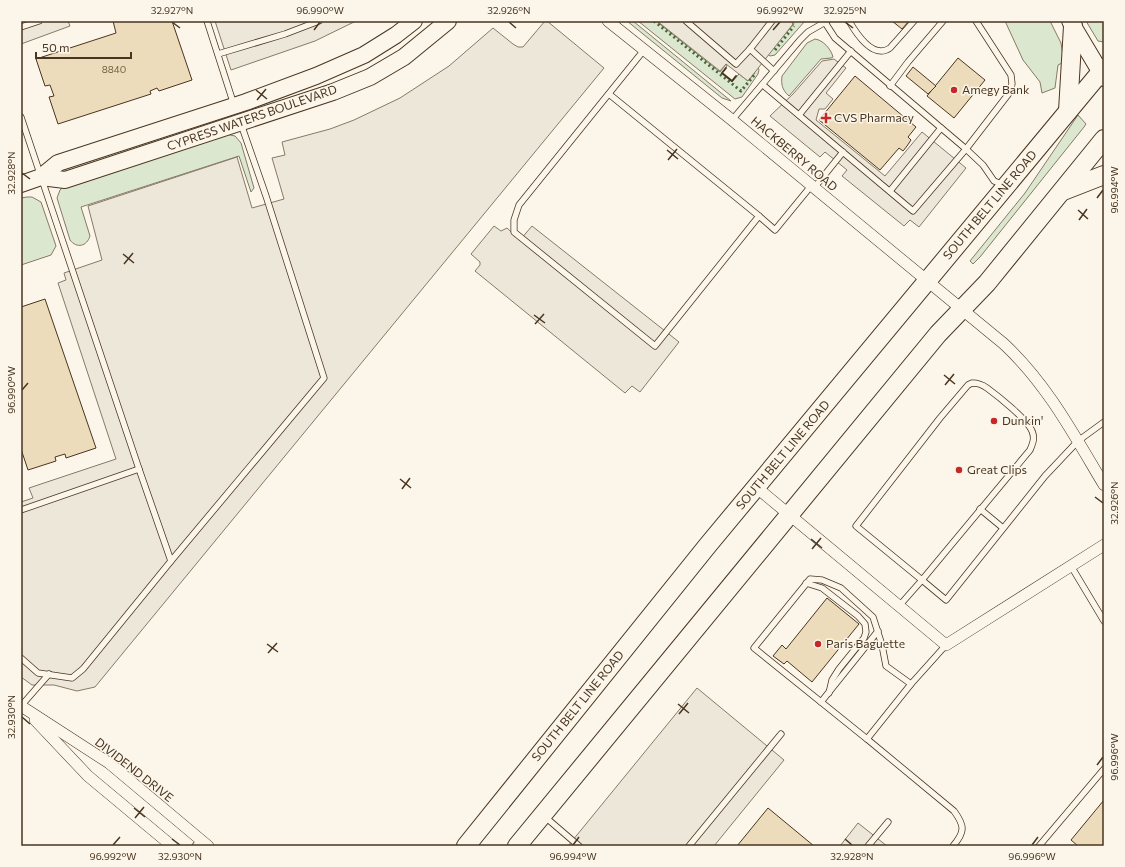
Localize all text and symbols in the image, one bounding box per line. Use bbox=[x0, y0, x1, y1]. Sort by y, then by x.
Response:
text: 32.927°N bbox=[151, 4, 193, 16]
text: 96.990°W bbox=[296, 4, 344, 16]
text: 32.926°N bbox=[487, 4, 531, 16]
text: 96.992°W bbox=[757, 4, 803, 16]
text: 32.925°N bbox=[824, 4, 867, 16]
scale bar bbox=[36, 34, 131, 60]
text: 50 m bbox=[42, 40, 70, 54]
house number: 8840 bbox=[102, 63, 126, 75]
street label: CYPRESS WATERS BOULEVARD bbox=[165, 81, 339, 153]
place label: Amegy Bank bbox=[962, 82, 1030, 96]
marker: Amegy Bank bbox=[949, 85, 959, 95]
place label: CVS Pharmacy bbox=[834, 110, 914, 124]
street label: HACKBERRY ROAD bbox=[749, 113, 841, 194]
marker: CVS Pharmacy bbox=[821, 113, 831, 123]
street label: SOUTH BELT LINE ROAD bbox=[939, 147, 1039, 262]
text: 32.928°N bbox=[5, 151, 17, 195]
text: 96.994°W bbox=[1108, 166, 1120, 214]
text: 96.990°W bbox=[5, 366, 17, 414]
street label: SOUTH BELT LINE ROAD bbox=[732, 397, 832, 512]
place label: Dunkin' bbox=[1002, 413, 1043, 427]
marker: Dunkin' bbox=[989, 416, 999, 426]
place label: Great Clips bbox=[967, 462, 1027, 476]
marker: Great Clips bbox=[954, 465, 964, 475]
text: 32.926°N bbox=[1108, 481, 1120, 525]
place label: Paris Baguette bbox=[826, 636, 905, 650]
marker: Paris Baguette bbox=[813, 639, 823, 649]
street label: SOUTH BELT LINE ROAD bbox=[528, 647, 626, 764]
text: 32.930°N bbox=[5, 695, 17, 739]
text: 96.996°W bbox=[1108, 733, 1120, 781]
street label: DIVIDEND DRIVE bbox=[93, 734, 177, 804]
text: 96.992°W bbox=[90, 850, 136, 862]
text: 32.930°N bbox=[158, 850, 202, 862]
text: 96.994°W bbox=[549, 850, 597, 862]
text: 32.928°N bbox=[830, 850, 874, 862]
text: 96.996°W bbox=[1008, 850, 1056, 862]

